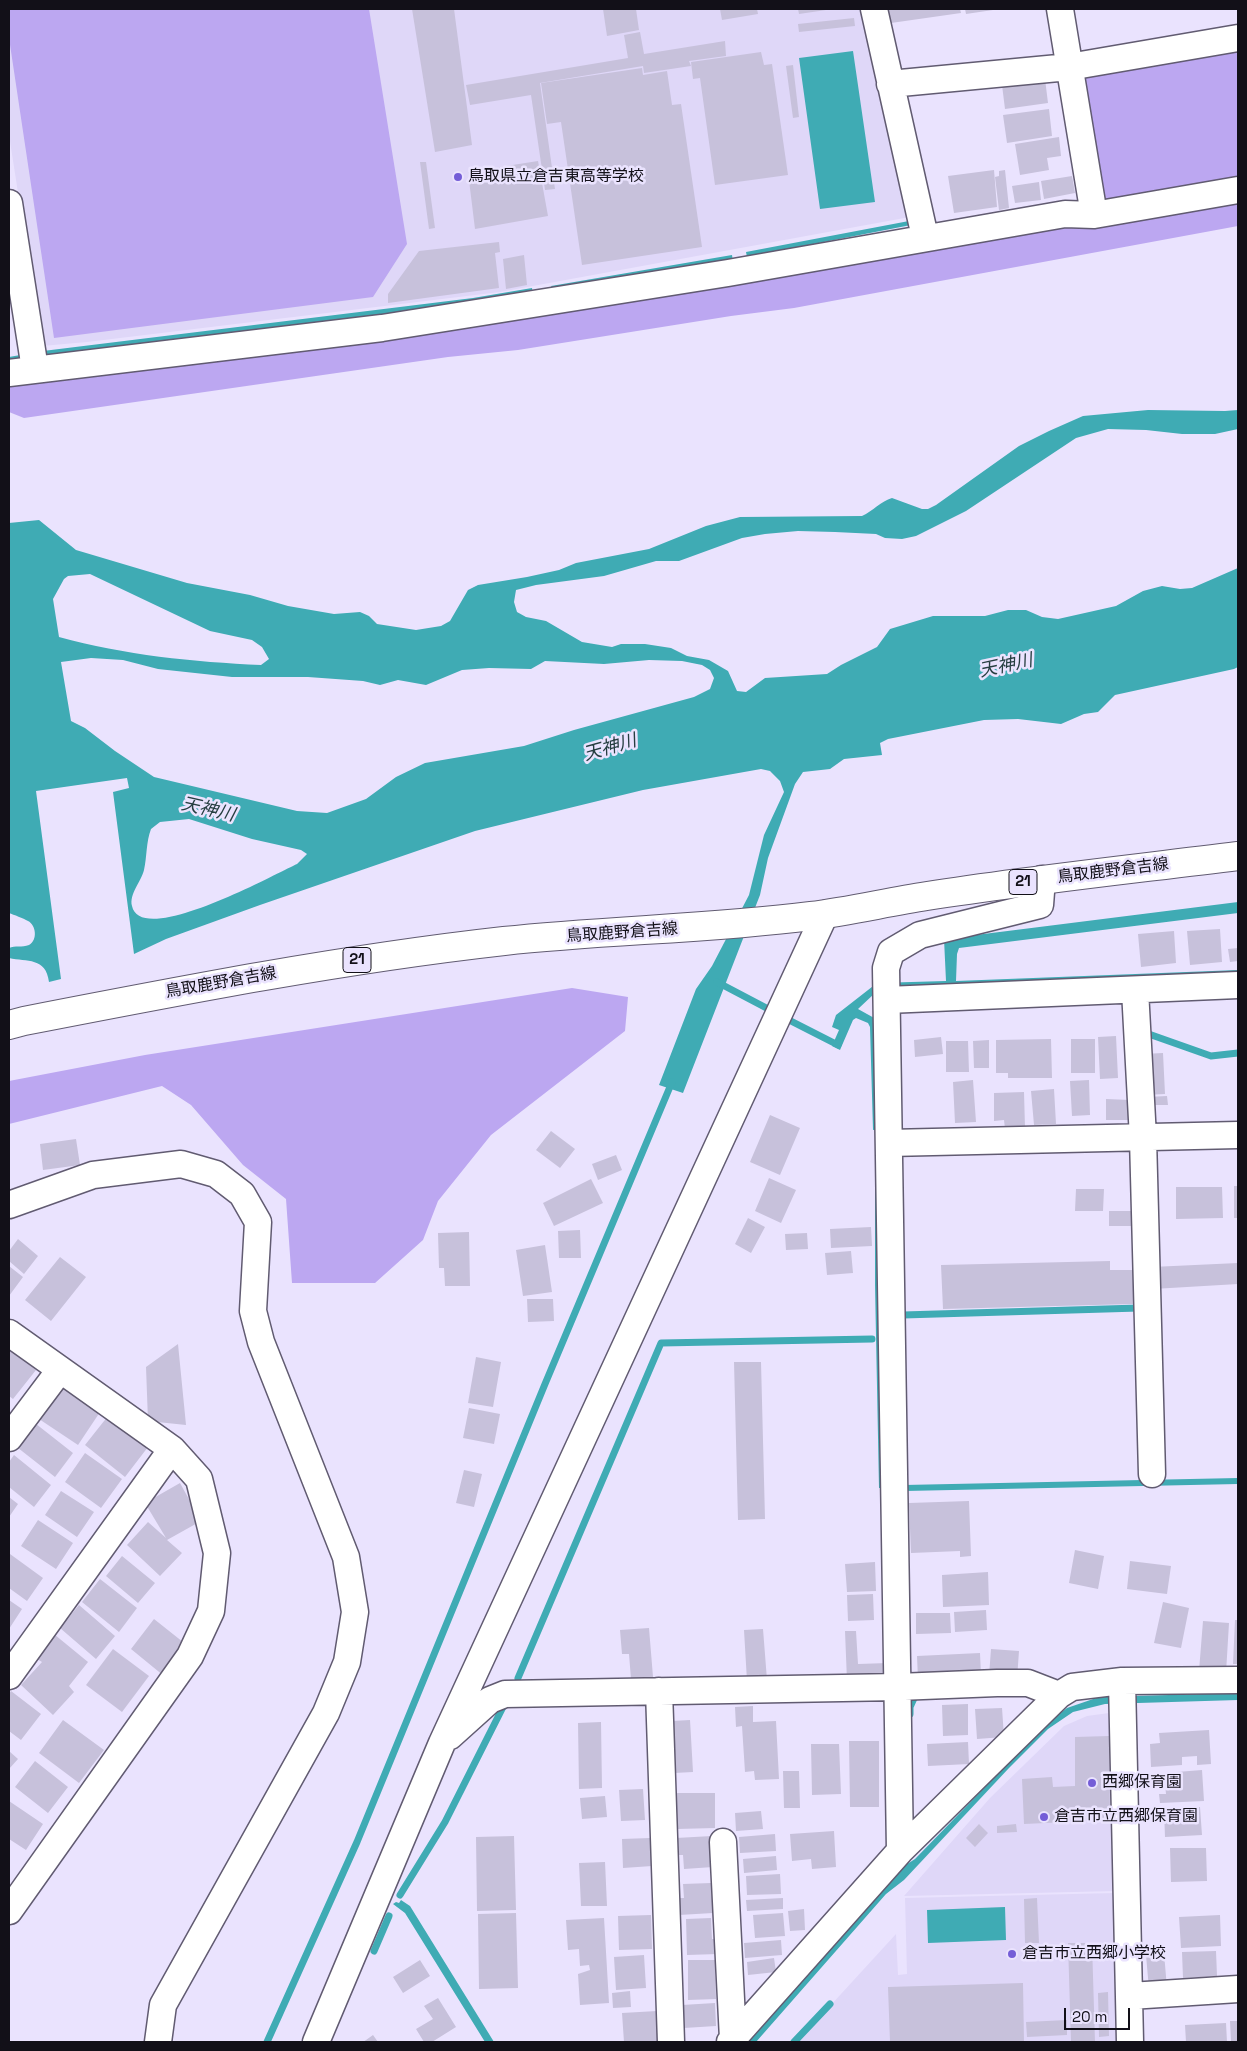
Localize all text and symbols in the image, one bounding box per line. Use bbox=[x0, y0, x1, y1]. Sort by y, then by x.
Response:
place label: 鳥取県立倉吉東高等学校 bbox=[468, 167, 644, 187]
marker: 鳥取県立倉吉東高等学校 bbox=[452, 171, 464, 183]
water label: 天神川 bbox=[977, 650, 1035, 682]
water label: 天神川 bbox=[581, 730, 639, 766]
water label: 天神川 bbox=[179, 793, 237, 827]
street label: 鳥取鹿野倉吉線 bbox=[1056, 855, 1170, 887]
road number: 21 bbox=[1009, 870, 1037, 894]
street label: 鳥取鹿野倉吉線 bbox=[565, 920, 679, 946]
road number: 21 bbox=[343, 948, 371, 972]
street label: 鳥取鹿野倉吉線 bbox=[164, 964, 278, 1002]
place label: 西郷保育園 bbox=[1102, 1773, 1182, 1793]
marker: 西郷保育園 bbox=[1086, 1777, 1098, 1789]
place label: 倉吉市立西郷保育園 bbox=[1054, 1807, 1198, 1827]
marker: 倉吉市立西郷保育園 bbox=[1038, 1811, 1050, 1823]
place label: 倉吉市立西郷小学校 bbox=[1022, 1944, 1166, 1964]
marker: 倉吉市立西郷小学校 bbox=[1006, 1948, 1018, 1960]
scale bar bbox=[1067, 1998, 1133, 2030]
text: 20 m bbox=[1072, 2007, 1107, 2026]

